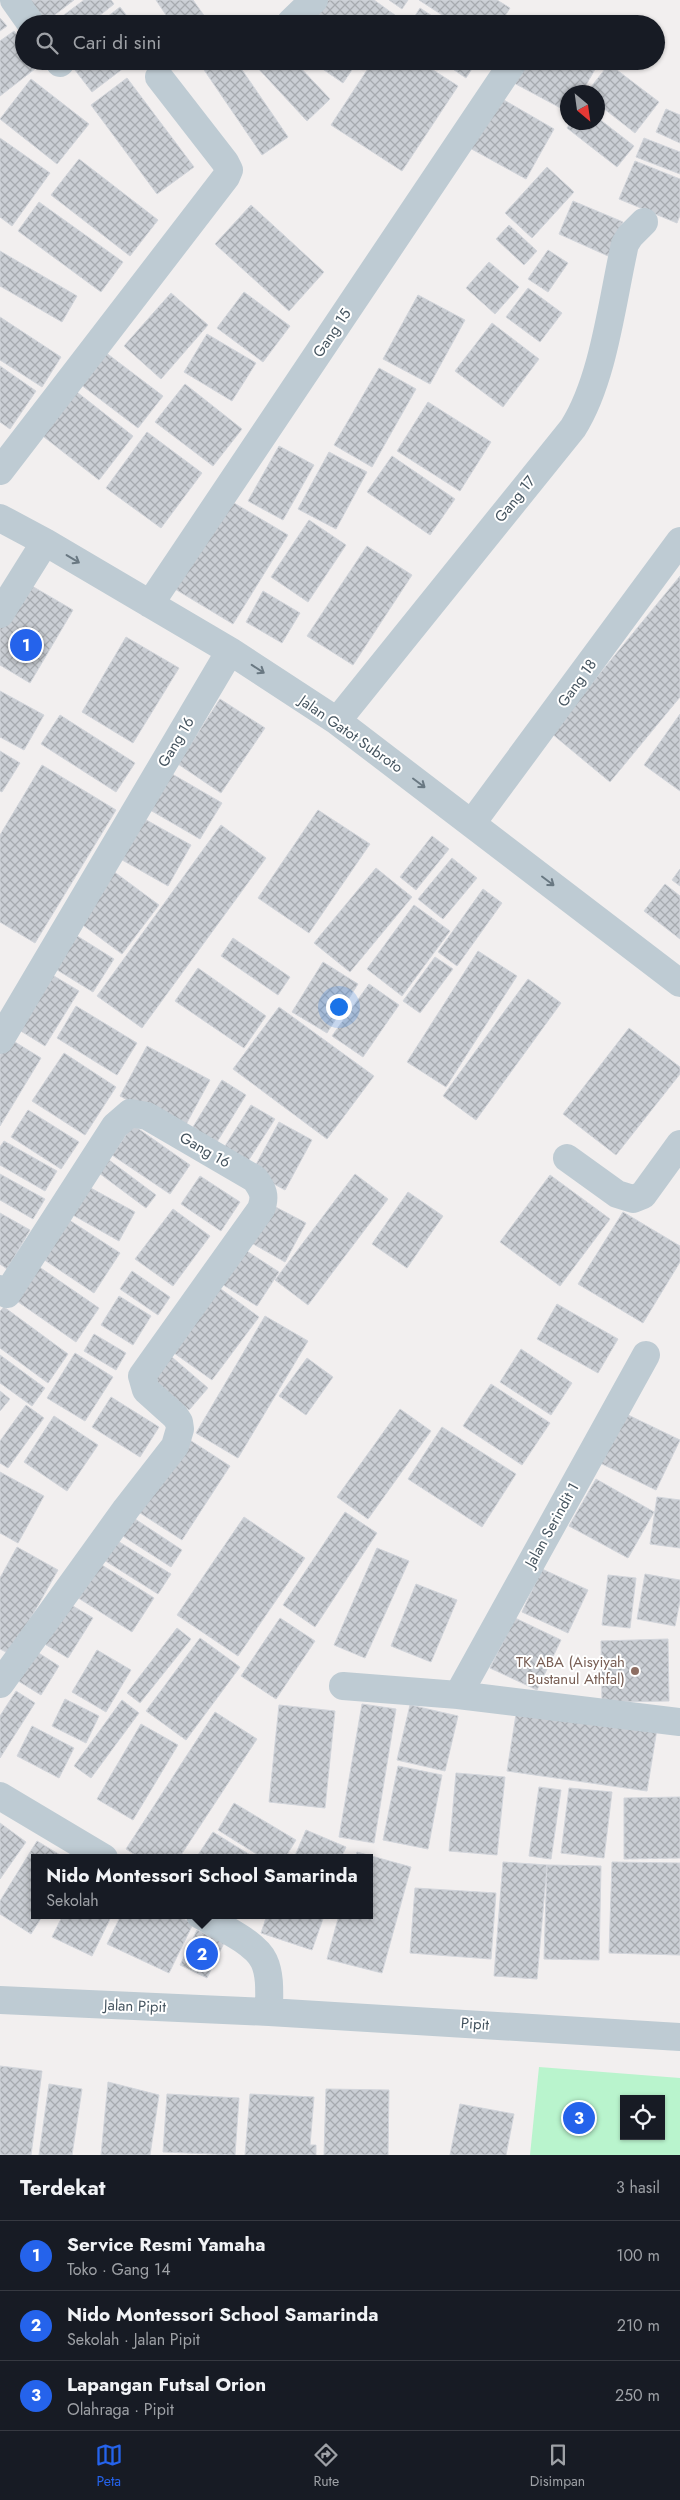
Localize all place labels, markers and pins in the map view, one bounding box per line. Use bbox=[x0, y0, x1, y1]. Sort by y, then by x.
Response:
pin: 1 bbox=[10, 626, 42, 664]
place label: TK ABA (Aisyiyah Bustanul Athfal) bbox=[516, 1651, 625, 1690]
marker: TK ABA (Aisyiyah Bustanul Athfal) bbox=[629, 1665, 641, 1677]
pin: 2 bbox=[186, 1935, 218, 1973]
pin: 3 bbox=[563, 2099, 595, 2137]

